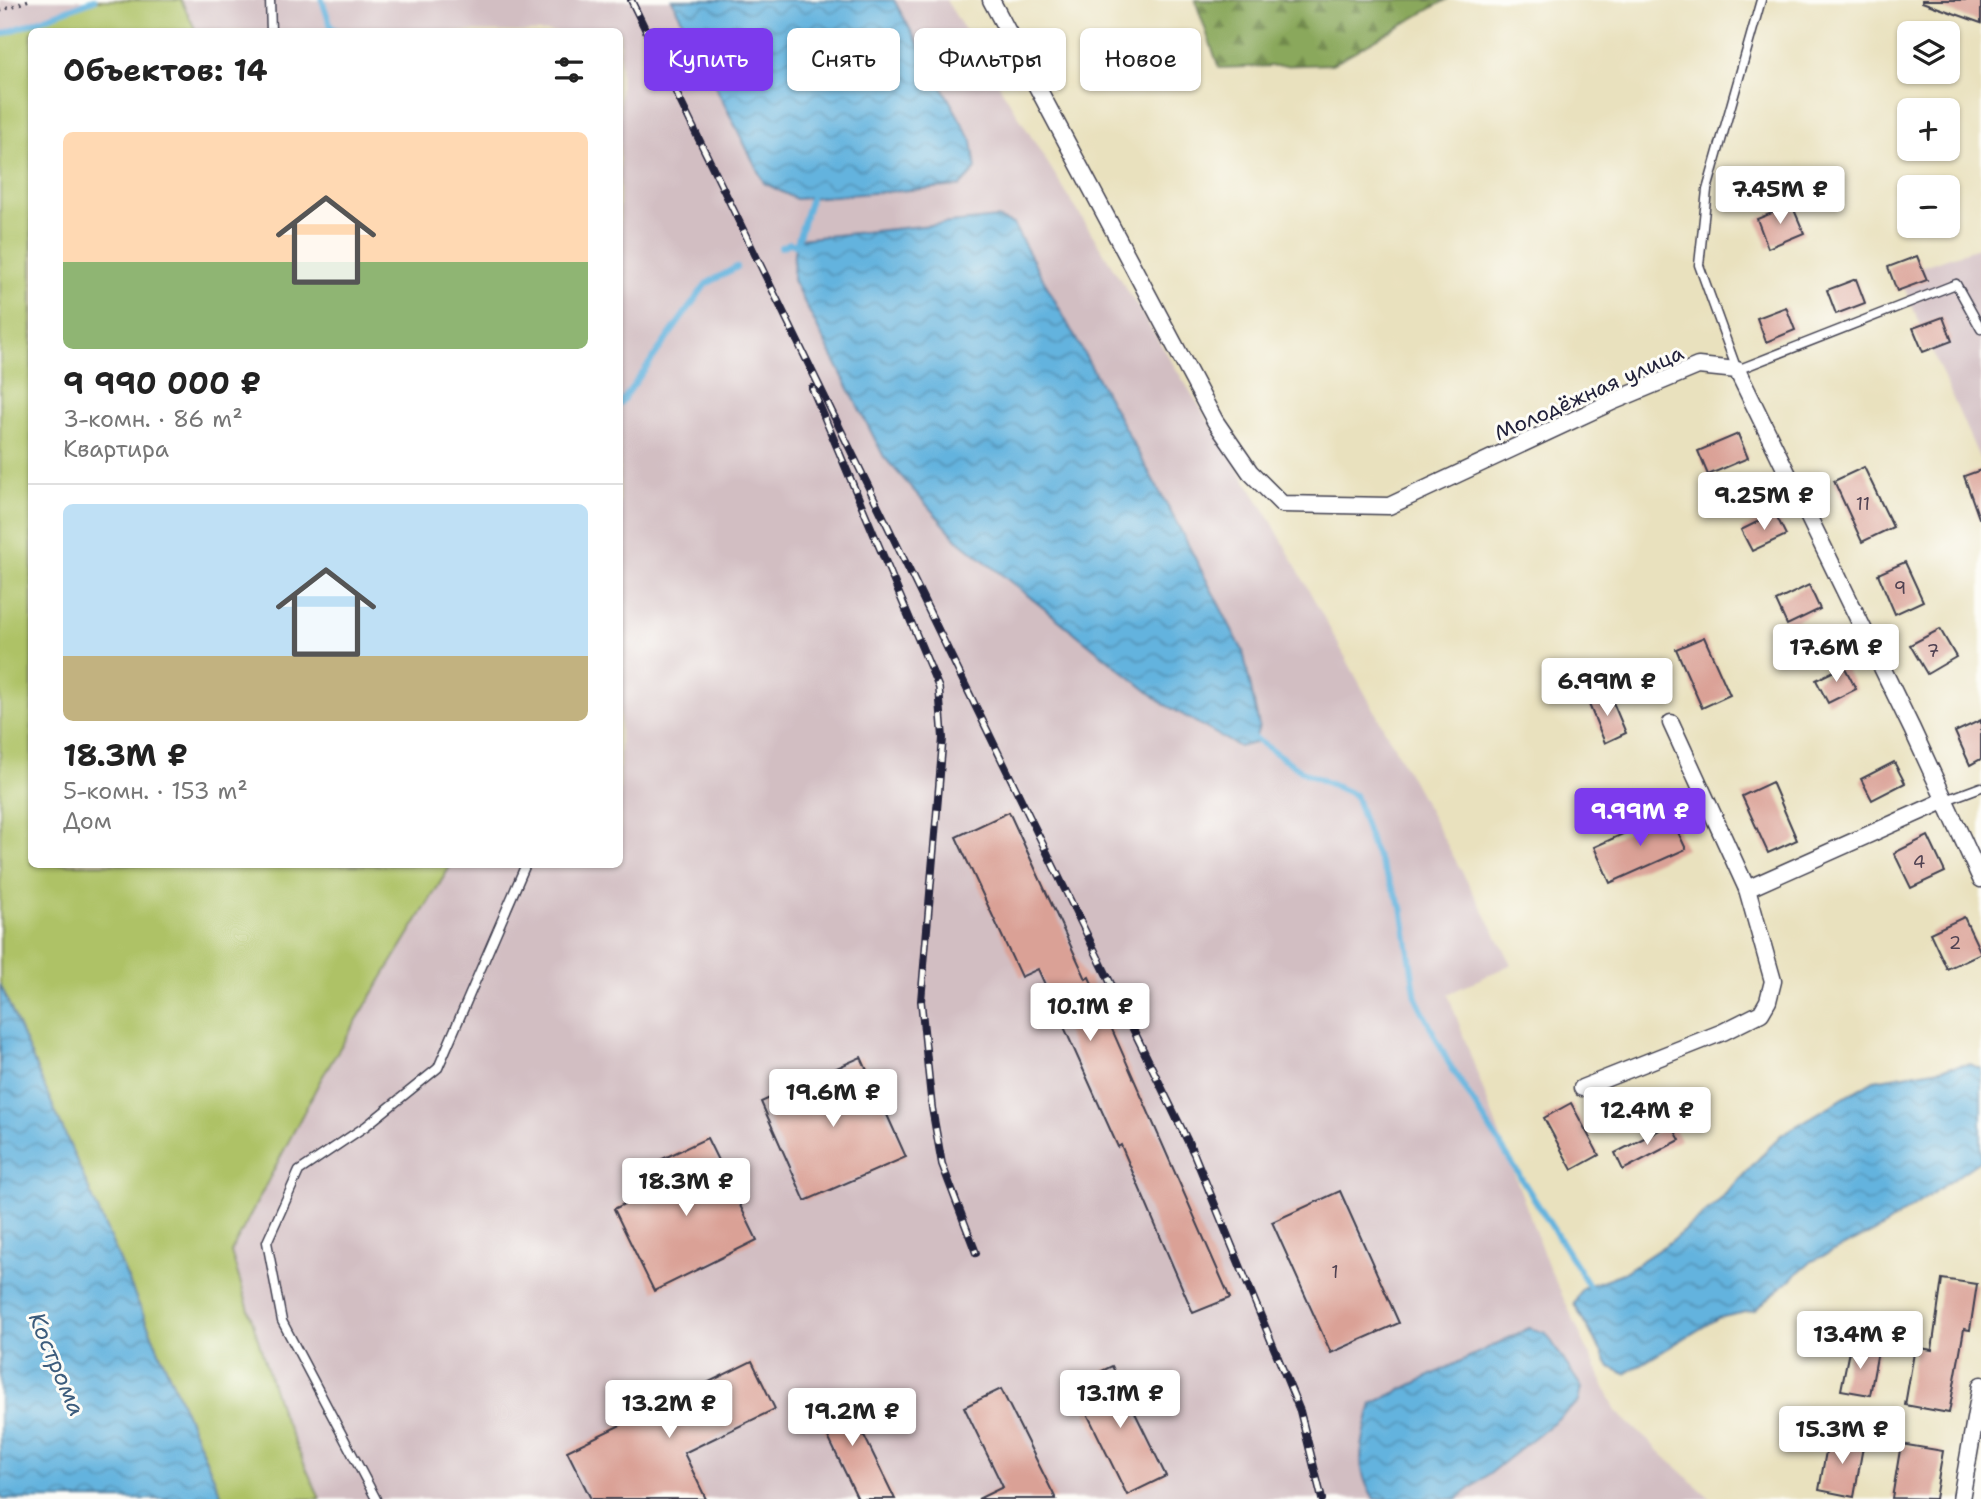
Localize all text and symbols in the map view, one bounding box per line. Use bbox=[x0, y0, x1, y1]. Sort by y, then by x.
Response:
map controls bbox=[1897, 21, 1960, 238]
button: layers bbox=[1897, 21, 1960, 84]
chip: Купить bbox=[644, 28, 773, 91]
chip: Снять bbox=[787, 28, 900, 91]
chip: Фильтры bbox=[914, 28, 1066, 91]
chip: Новое bbox=[1080, 28, 1201, 91]
text: Объектов: 14 bbox=[63, 50, 268, 91]
icon: filters bbox=[550, 51, 588, 89]
button: + bbox=[1897, 98, 1960, 161]
pin: 7.45M ₽ bbox=[1715, 166, 1845, 226]
text: 7.45M ₽ bbox=[1732, 174, 1828, 204]
button: − bbox=[1897, 175, 1960, 238]
icon: home bbox=[263, 177, 389, 303]
street label: Молодёжная улица bbox=[1490, 339, 1688, 447]
text: 9 990 000 ₽ bbox=[63, 363, 261, 404]
text: 3-комн. · 86 m² bbox=[63, 404, 243, 434]
text: Квартира bbox=[63, 434, 169, 464]
pin: 9.25M ₽ bbox=[1699, 472, 1829, 532]
text: 9.25M ₽ bbox=[1714, 480, 1814, 510]
house number: 11 bbox=[1856, 492, 1870, 516]
icon: home bbox=[263, 549, 389, 675]
house number: 9 bbox=[1894, 576, 1906, 600]
pin: 17.6M ₽ bbox=[1771, 624, 1901, 684]
text: 17.6M ₽ bbox=[1789, 632, 1883, 662]
house number: 7 bbox=[1927, 639, 1939, 663]
pin: 6.99M ₽ bbox=[1542, 658, 1672, 718]
text: 6.99M ₽ bbox=[1558, 666, 1656, 696]
text: 18.3M ₽ bbox=[63, 735, 188, 776]
text: 5-комн. · 153 m² bbox=[63, 776, 248, 806]
pin: 9.99M ₽ bbox=[1575, 788, 1705, 848]
text: 9.99M ₽ bbox=[1590, 796, 1690, 826]
text: Дом bbox=[63, 806, 112, 836]
house number: 4 bbox=[1913, 850, 1925, 874]
house number: 2 bbox=[1949, 931, 1961, 955]
pin: 10.1M ₽ bbox=[1025, 984, 1155, 1043]
text: 10.1M ₽ bbox=[1046, 991, 1134, 1021]
pin: 19.6M ₽ bbox=[768, 1070, 898, 1129]
text: 19.6M ₽ bbox=[785, 1077, 881, 1107]
pin: 12.4M ₽ bbox=[1582, 1088, 1712, 1147]
text: 12.4M ₽ bbox=[1600, 1095, 1694, 1125]
pin: 18.3M ₽ bbox=[621, 1158, 751, 1218]
text: 18.3M ₽ bbox=[638, 1166, 734, 1196]
house number: 1 bbox=[1331, 1260, 1339, 1284]
water label: Кострома bbox=[22, 1308, 92, 1420]
pin: 13.4M ₽ bbox=[1795, 1312, 1925, 1371]
text: 13.4M ₽ bbox=[1813, 1319, 1907, 1349]
pin: 13.1M ₽ bbox=[1055, 1370, 1185, 1430]
text: 13.1M ₽ bbox=[1076, 1378, 1164, 1408]
pin: 13.2M ₽ bbox=[604, 1380, 734, 1440]
text: 13.2M ₽ bbox=[621, 1388, 717, 1418]
pin: 19.2M ₽ bbox=[787, 1388, 917, 1448]
text: 19.2M ₽ bbox=[804, 1396, 900, 1426]
pin: 15.3M ₽ bbox=[1777, 1406, 1907, 1466]
text: 15.3M ₽ bbox=[1795, 1414, 1889, 1444]

